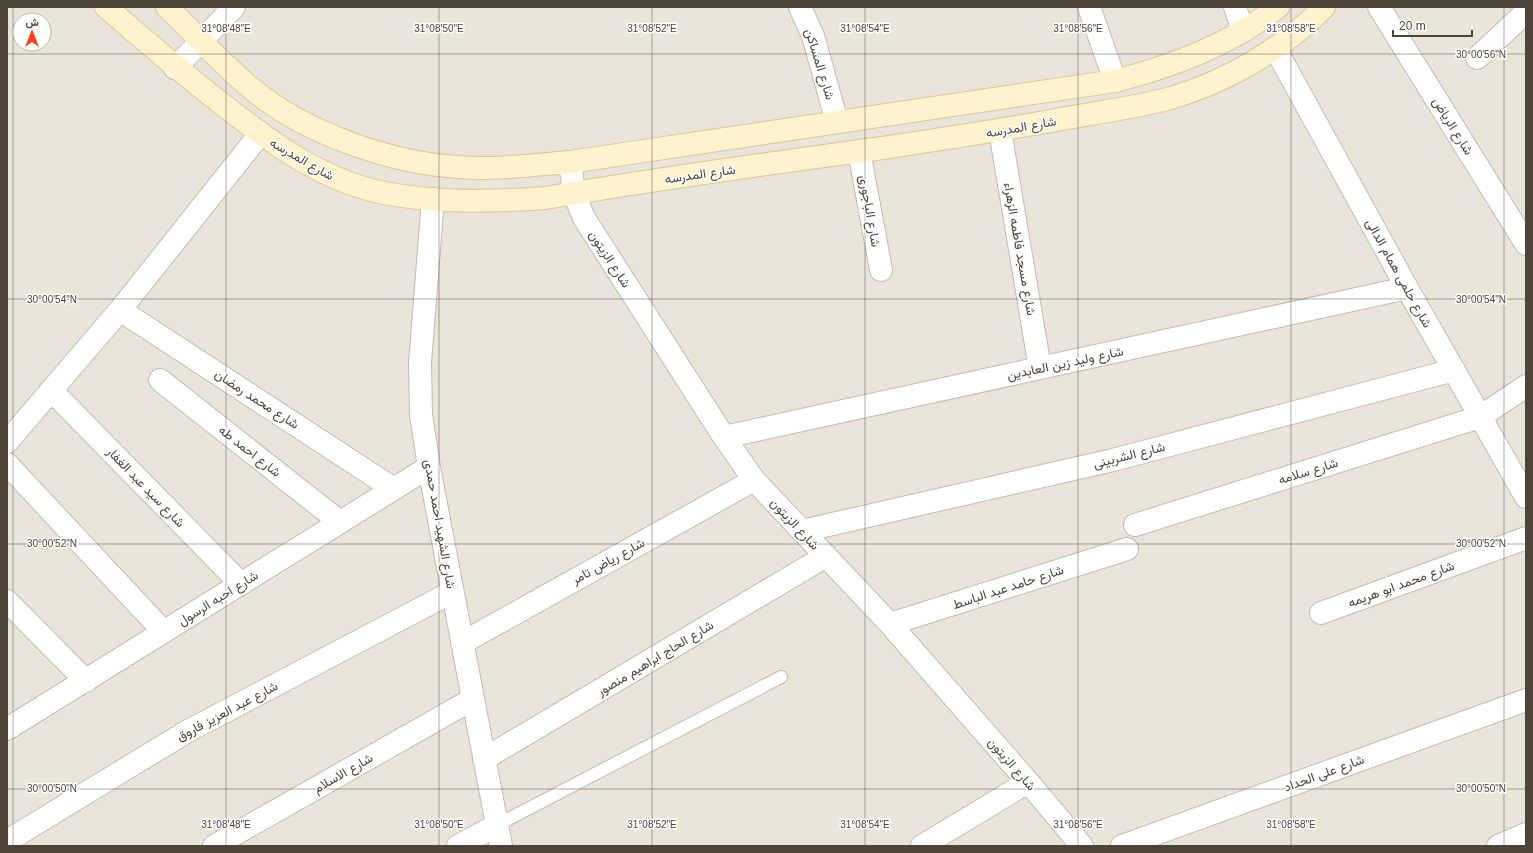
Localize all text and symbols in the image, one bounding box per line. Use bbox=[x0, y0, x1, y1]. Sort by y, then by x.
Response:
north arrow bbox=[12, 12, 52, 52]
scale bar bbox=[1393, 12, 1472, 38]
text: ش bbox=[25, 16, 39, 29]
text: 20 m bbox=[1399, 19, 1426, 33]
text: 31°08'48"E bbox=[201, 23, 251, 34]
text: 31°08'50"E bbox=[414, 23, 464, 34]
text: 31°08'52"E bbox=[627, 23, 677, 34]
text: 31°08'54"E bbox=[840, 23, 890, 34]
text: 31°08'56"E bbox=[1053, 23, 1103, 34]
text: 31°08'58"E bbox=[1266, 23, 1316, 34]
street label: شارع المساكن bbox=[800, 27, 838, 102]
text: 30°00'56"N bbox=[1456, 49, 1506, 60]
street label: شارع الرياض bbox=[1428, 94, 1477, 159]
street label: شارع المدرسه bbox=[985, 113, 1058, 143]
street label: شارع المدرسه bbox=[266, 135, 337, 185]
street label: شارع المدرسه bbox=[664, 162, 737, 188]
street label: شارع الباجورى bbox=[854, 174, 884, 248]
street label: شارع مسجد فاطمه الزهراء bbox=[999, 181, 1039, 317]
street label: شارع حلمى همام الدالى bbox=[1361, 216, 1435, 331]
street label: شارع الزيتون bbox=[584, 228, 634, 291]
text: 30°00'54"N bbox=[27, 294, 77, 305]
text: 30°00'54"N bbox=[1456, 294, 1506, 305]
street label: شارع وليد زين العابدين bbox=[1005, 343, 1125, 385]
street label: شارع محمد رمضان bbox=[211, 366, 302, 433]
street label: شارع احمد طه bbox=[215, 422, 284, 481]
street label: شارع الشربينى bbox=[1091, 439, 1167, 473]
street label: شارع سيد عبد الغفار bbox=[102, 443, 188, 532]
street label: شارع سلامه bbox=[1276, 455, 1340, 489]
street label: شارع الشهيد احمد حمدى bbox=[419, 458, 459, 590]
street label: شارع الزيتون bbox=[766, 495, 823, 554]
street label: شارع رياض تامر bbox=[568, 535, 648, 589]
text: 30°00'52"N bbox=[27, 538, 77, 549]
text: 30°00'52"N bbox=[1456, 538, 1506, 549]
street label: شارع محمد ابو هريمه bbox=[1346, 558, 1457, 612]
street label: شارع حامد عبد الباسط bbox=[951, 562, 1066, 614]
street label: شارع احبه الرسول bbox=[175, 567, 262, 630]
street label: شارع الحاج ابراهيم منصور bbox=[593, 617, 717, 701]
street label: شارع عبد العزيز فاروق bbox=[174, 678, 281, 746]
street label: شارع الزيتون bbox=[984, 735, 1039, 795]
street label: شارع الاسلام bbox=[311, 750, 376, 798]
street label: شارع على الحداد bbox=[1282, 752, 1367, 796]
text: 30°00'50"N bbox=[27, 783, 77, 794]
text: 30°00'50"N bbox=[1456, 783, 1506, 794]
text: 31°08'48"E bbox=[201, 819, 251, 830]
text: 31°08'50"E bbox=[414, 819, 464, 830]
text: 31°08'52"E bbox=[627, 819, 677, 830]
text: 31°08'54"E bbox=[840, 819, 890, 830]
text: 31°08'56"E bbox=[1053, 819, 1103, 830]
text: 31°08'58"E bbox=[1266, 819, 1316, 830]

